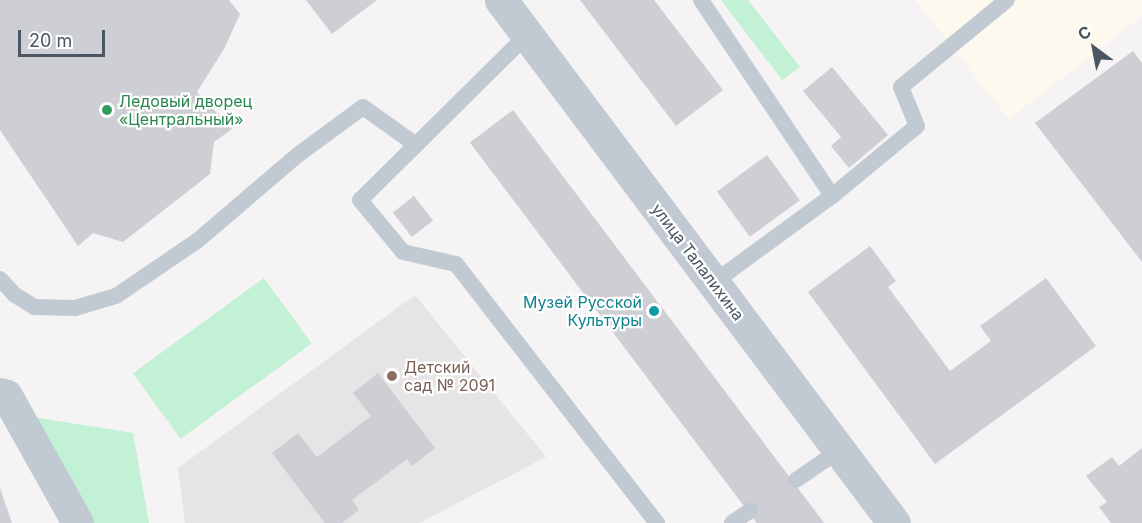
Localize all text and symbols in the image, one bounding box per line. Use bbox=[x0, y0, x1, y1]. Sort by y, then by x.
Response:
scale bar bbox=[21, 18, 108, 56]
north arrow bbox=[1064, 18, 1124, 78]
text: С bbox=[1074, 21, 1095, 44]
text: 20 m bbox=[29, 30, 72, 51]
place label: Ледовый дворец «Центральный» bbox=[119, 91, 252, 129]
marker: Ледовый дворец «Центральный» bbox=[100, 103, 114, 117]
street label: улица Талалихина bbox=[648, 200, 748, 324]
place label: Музей Русской Культуры bbox=[523, 292, 642, 330]
marker: Музей Русской Культуры bbox=[647, 304, 661, 318]
place label: Детский сад № 2091 bbox=[404, 357, 495, 395]
marker: Детский сад № 2091 bbox=[385, 369, 399, 383]

